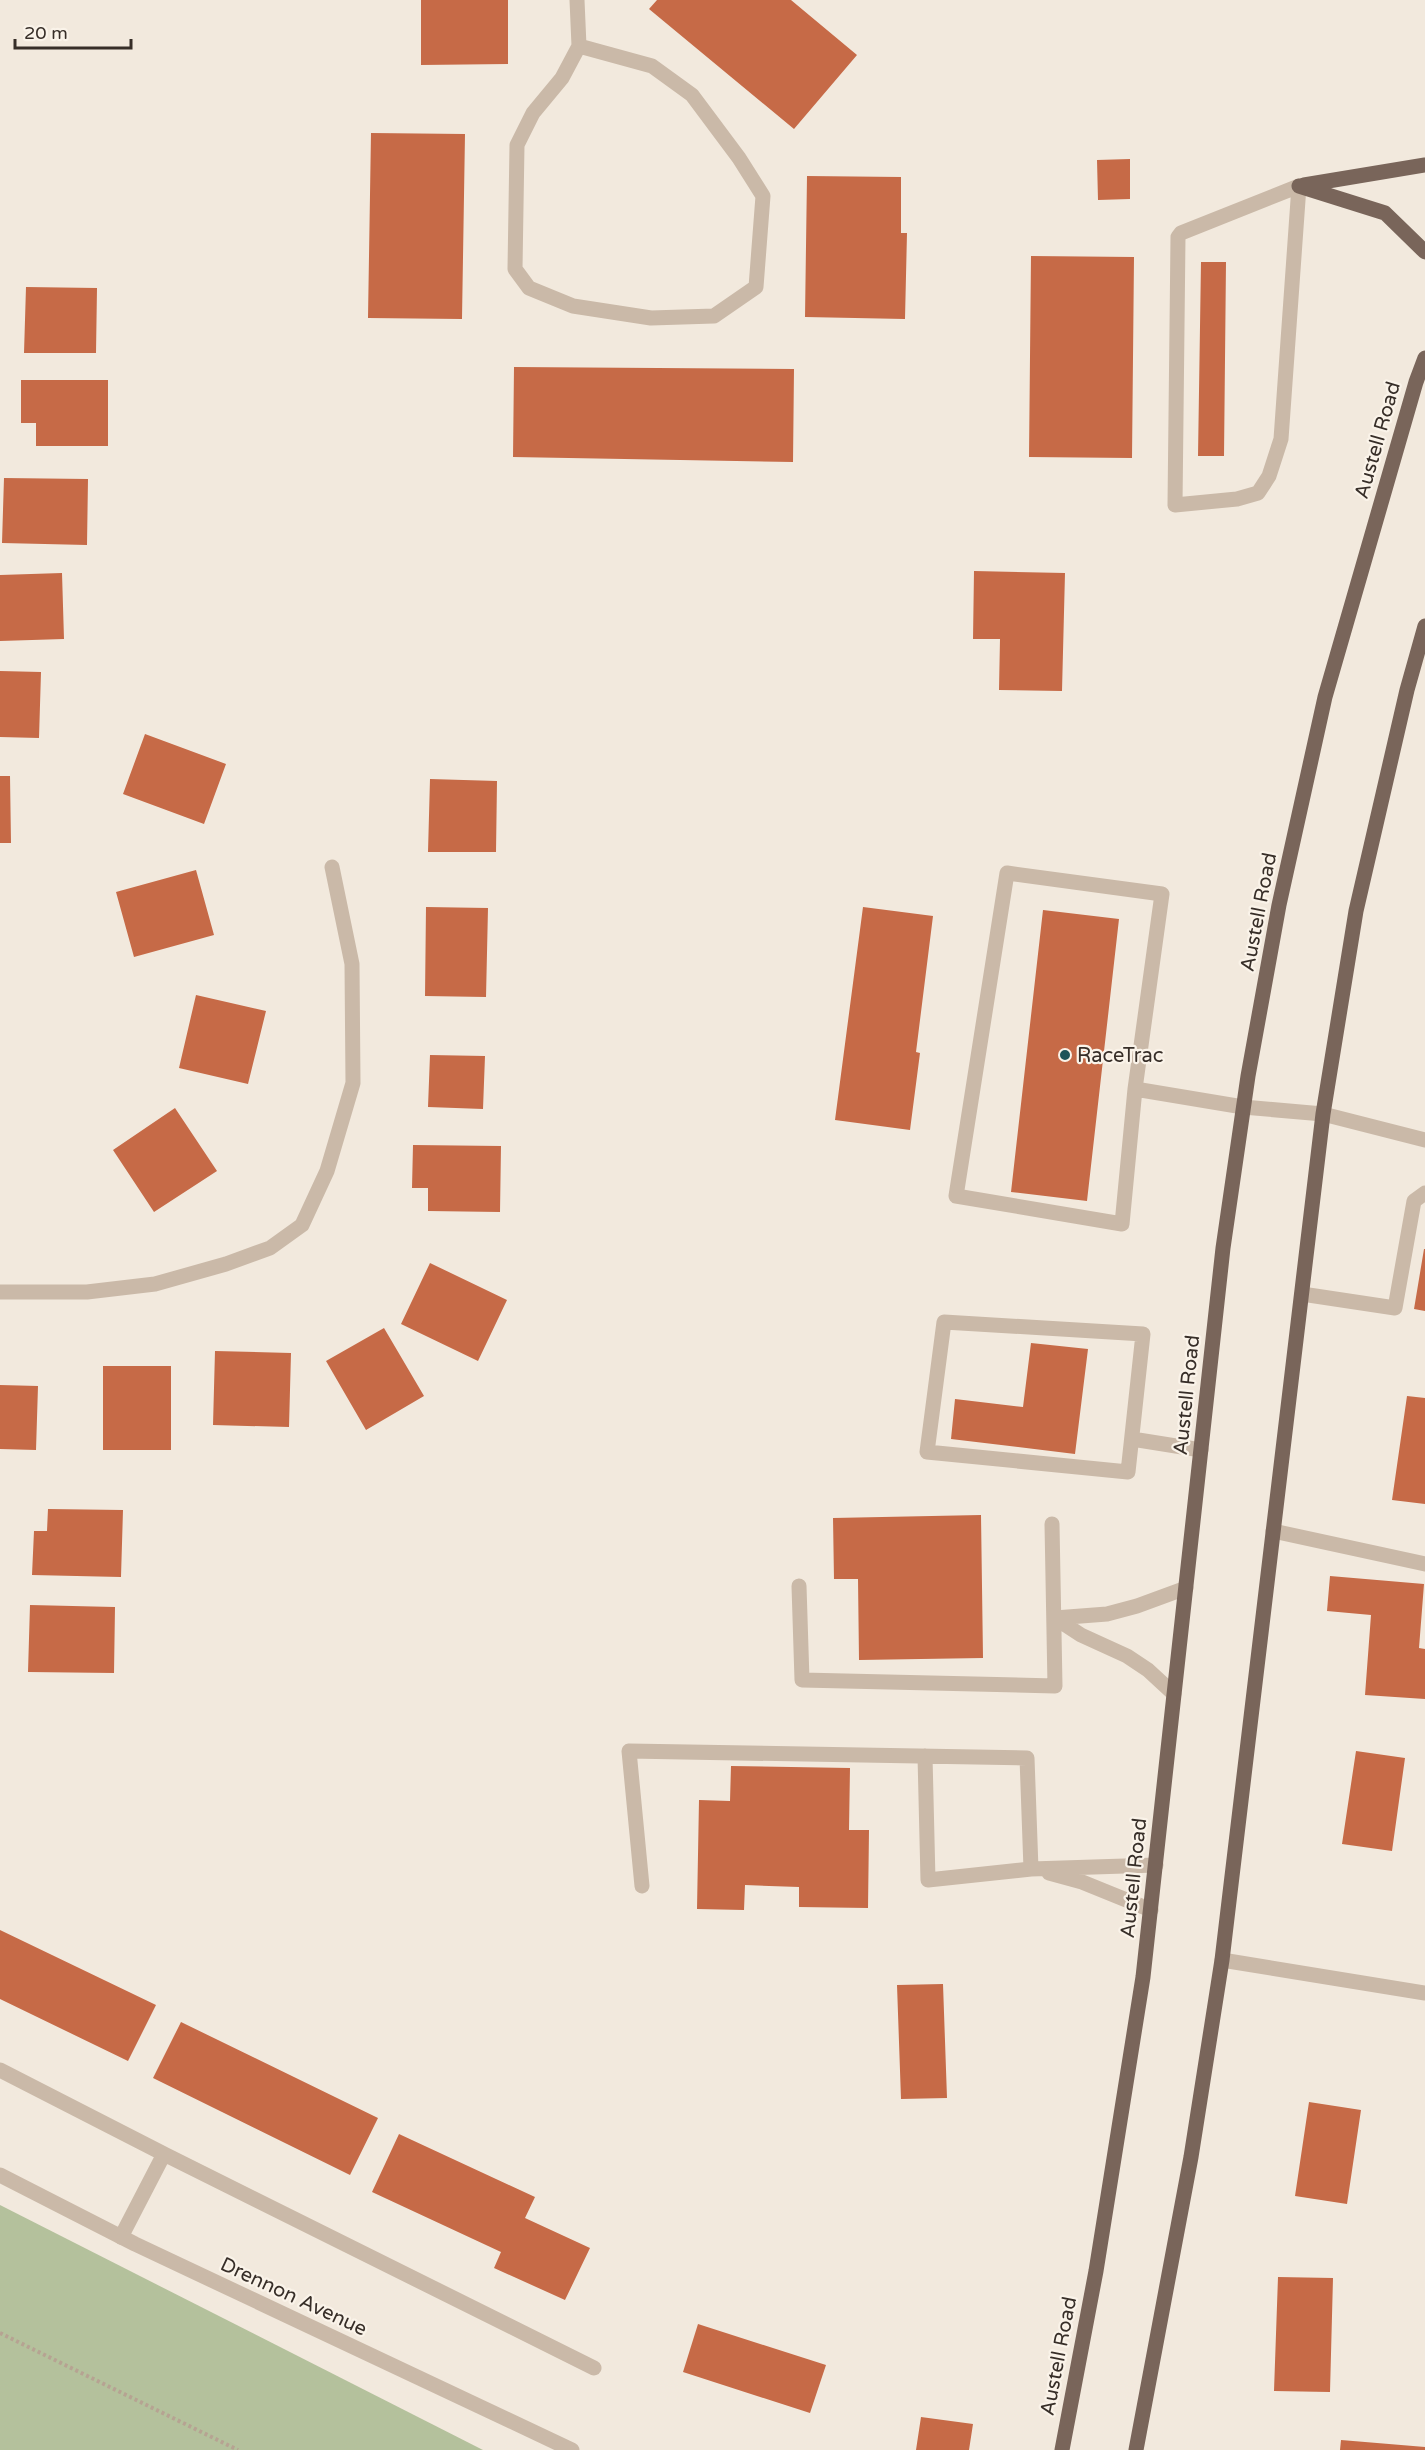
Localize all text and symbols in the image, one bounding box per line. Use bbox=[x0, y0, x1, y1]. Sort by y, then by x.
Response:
scale bar bbox=[15, 12, 130, 50]
text: 20 m bbox=[24, 22, 68, 44]
street label: Austell Road bbox=[1350, 379, 1406, 502]
street label: Austell Road bbox=[1236, 851, 1282, 974]
place label: RaceTrac bbox=[1077, 1044, 1163, 1068]
marker: RaceTrac bbox=[1058, 1048, 1072, 1062]
street label: Austell Road bbox=[1169, 1334, 1205, 1456]
street label: Austell Road bbox=[1116, 1817, 1152, 1939]
street label: Drennon Avenue bbox=[216, 2252, 371, 2341]
street label: Austell Road bbox=[1036, 2295, 1082, 2418]

